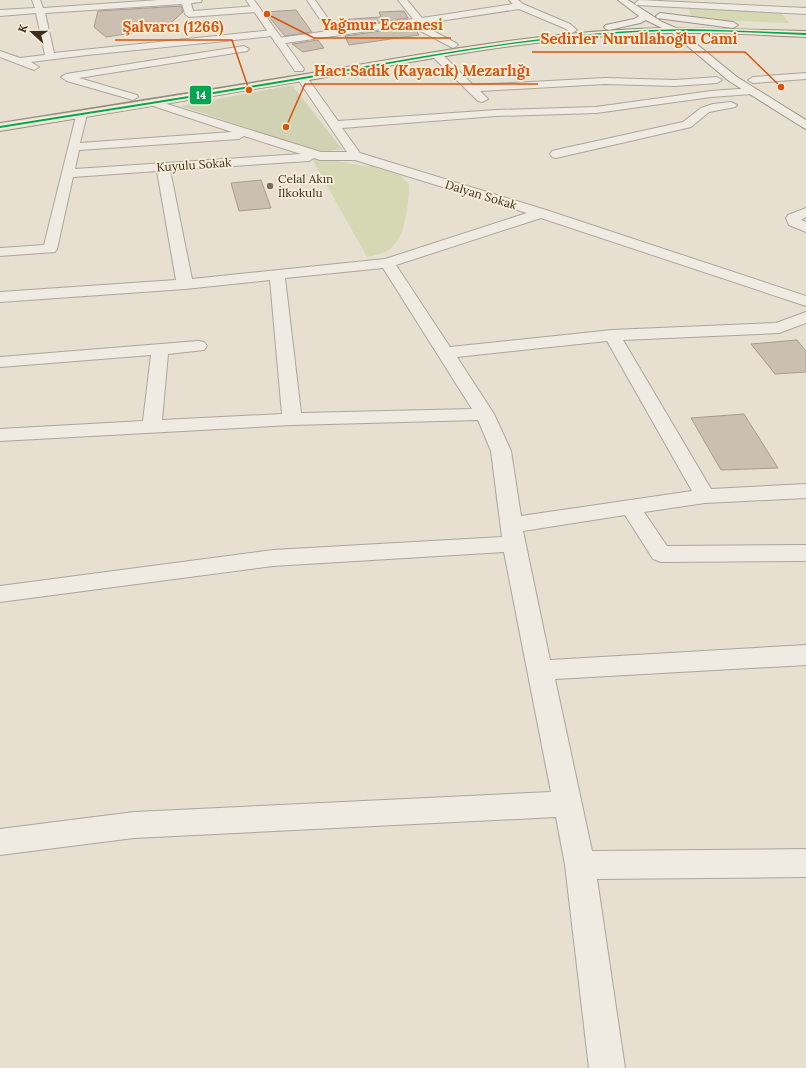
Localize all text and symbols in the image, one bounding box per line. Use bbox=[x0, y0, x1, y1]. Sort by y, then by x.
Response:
callout: Yağmur Eczanesi bbox=[314, 11, 451, 38]
north arrow bbox=[12, 12, 52, 52]
callout: Şalvarcı (1266) bbox=[115, 13, 232, 40]
text: Yağmur Eczanesi bbox=[321, 15, 443, 34]
text: Şalvarcı (1266) bbox=[123, 17, 224, 37]
text: K bbox=[15, 22, 31, 35]
callout: Sedirler Nurullahoğlu Cami bbox=[532, 25, 745, 52]
text: Sedirler Nurullahoğlu Cami bbox=[541, 29, 738, 48]
callout: Hacı Sadık (Kayacık) Mezarlığı bbox=[305, 57, 538, 84]
text: Hacı Sadık (Kayacık) Mezarlığı bbox=[314, 61, 530, 81]
line badge: 14 bbox=[189, 85, 212, 105]
text: 14 bbox=[196, 88, 206, 102]
street label: Kuyulu Sokak bbox=[156, 154, 233, 175]
place label: Celal Akın İlkokulu bbox=[278, 171, 333, 200]
street label: Dalyan Sokak bbox=[443, 177, 519, 213]
marker: Celal Akın İlkokulu bbox=[265, 181, 275, 191]

